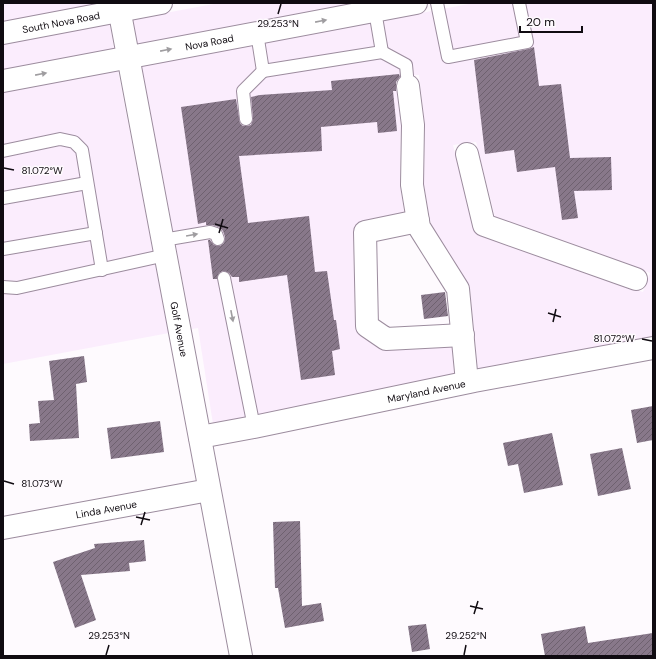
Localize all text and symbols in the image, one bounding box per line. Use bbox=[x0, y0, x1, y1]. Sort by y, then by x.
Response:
street label: South Nova Road bbox=[21, 8, 101, 36]
scale bar bbox=[520, 8, 582, 34]
text: 20 m bbox=[526, 14, 555, 30]
text: 29.253°N bbox=[257, 17, 299, 30]
one-way arrow bbox=[315, 18, 327, 24]
street label: Nova Road bbox=[184, 31, 235, 53]
one-way arrow bbox=[160, 47, 172, 53]
one-way arrow bbox=[35, 71, 47, 77]
text: 81.072°W bbox=[21, 164, 63, 177]
one-way arrow bbox=[186, 232, 199, 238]
street label: Golf Avenue bbox=[168, 301, 191, 358]
one-way arrow bbox=[229, 310, 235, 323]
text: 81.072°W bbox=[593, 332, 635, 345]
street label: Maryland Avenue bbox=[386, 376, 467, 405]
text: 81.073°W bbox=[21, 477, 63, 490]
street label: Linda Avenue bbox=[75, 497, 138, 521]
text: 29.253°N bbox=[88, 629, 130, 642]
text: 29.252°N bbox=[445, 629, 487, 642]

